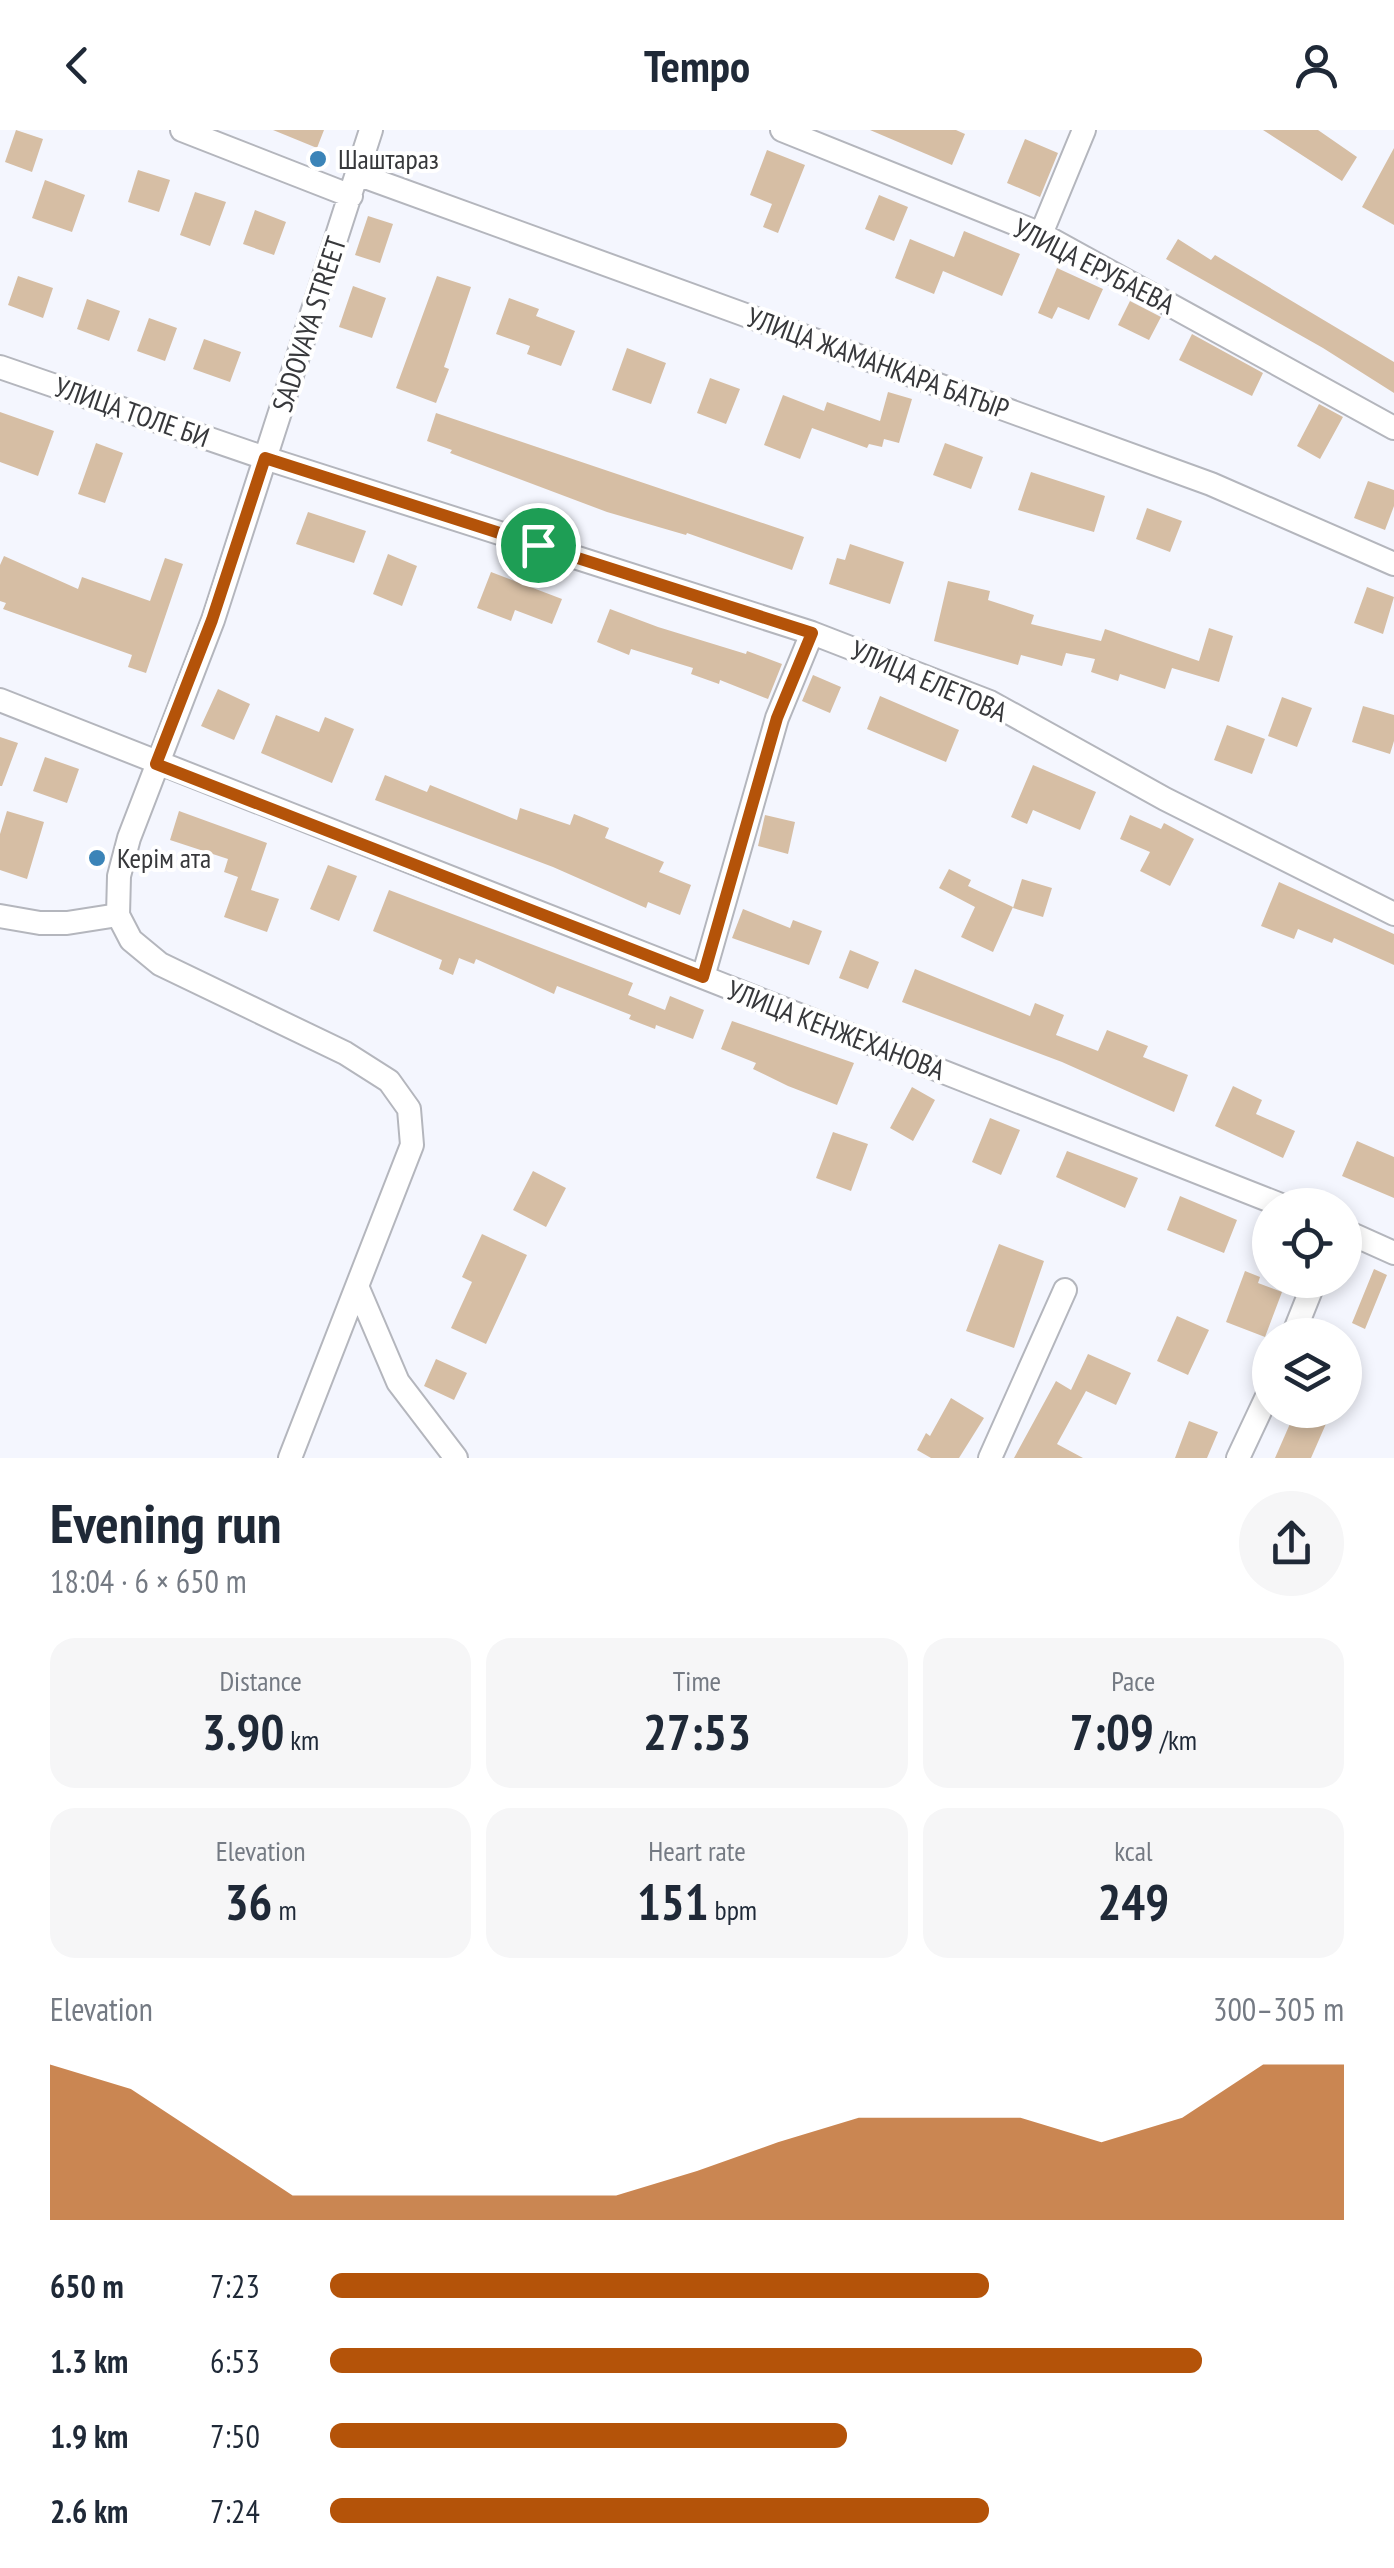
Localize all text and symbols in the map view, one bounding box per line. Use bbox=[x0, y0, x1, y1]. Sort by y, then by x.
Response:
text: Tempo bbox=[644, 36, 750, 94]
icon: back bbox=[50, 38, 105, 93]
icon: person bbox=[1289, 38, 1344, 93]
place label: Шаштараз bbox=[338, 140, 439, 177]
marker: Шаштараз bbox=[307, 148, 329, 170]
street label: УЛИЦА ЕРУБАЕВА bbox=[1007, 209, 1182, 322]
street label: SADOVAYA STREET bbox=[263, 231, 354, 416]
street label: УЛИЦА ЖАМАНКАРА БАТЫР bbox=[742, 298, 1014, 427]
street label: УЛИЦА ТОЛЕ БИ bbox=[50, 368, 214, 455]
pin bbox=[496, 503, 581, 588]
icon: arrive bbox=[511, 518, 566, 573]
street label: УЛИЦА ЕЛЕТОВА bbox=[845, 631, 1014, 730]
place label: Керім ата bbox=[117, 839, 211, 876]
marker: Керім ата bbox=[86, 847, 108, 869]
street label: УЛИЦА КЕНЖЕХАНОВА bbox=[722, 971, 951, 1088]
map controls bbox=[1252, 1188, 1362, 1428]
button: locate bbox=[1252, 1188, 1362, 1298]
button: layers bbox=[1252, 1318, 1362, 1428]
text: Evening run bbox=[50, 1487, 282, 1558]
button: share bbox=[1239, 1491, 1344, 1596]
text: 18:04 · 6 × 650 m bbox=[50, 1560, 247, 1602]
text: Distance bbox=[219, 1662, 302, 1699]
text: Time bbox=[673, 1662, 721, 1699]
text: Pace bbox=[1111, 1662, 1155, 1699]
text: 3.90 bbox=[202, 1699, 284, 1764]
text: 27:53 bbox=[643, 1699, 751, 1764]
text: 7:09 bbox=[1070, 1699, 1154, 1764]
text: km bbox=[284, 1721, 319, 1758]
text: /km bbox=[1154, 1721, 1197, 1758]
text: Elevation bbox=[216, 1832, 306, 1869]
text: Heart rate bbox=[648, 1832, 746, 1869]
text: kcal bbox=[1114, 1832, 1152, 1869]
text: 36 bbox=[225, 1869, 272, 1934]
text: 151 bbox=[637, 1869, 709, 1934]
text: 249 bbox=[1097, 1869, 1169, 1934]
text: m bbox=[272, 1891, 297, 1928]
text: bpm bbox=[709, 1891, 757, 1928]
text: Elevation bbox=[50, 1988, 153, 2030]
text: 300–305 m bbox=[1213, 1988, 1344, 2030]
text: 650 m bbox=[50, 2265, 124, 2307]
text: 7:23 bbox=[210, 2265, 260, 2307]
text: 1.3 km bbox=[50, 2340, 128, 2382]
text: 6:53 bbox=[210, 2340, 260, 2382]
text: 1.9 km bbox=[50, 2415, 128, 2457]
text: 7:50 bbox=[210, 2415, 260, 2457]
text: 2.6 km bbox=[50, 2490, 128, 2532]
text: 7:24 bbox=[210, 2490, 260, 2532]

